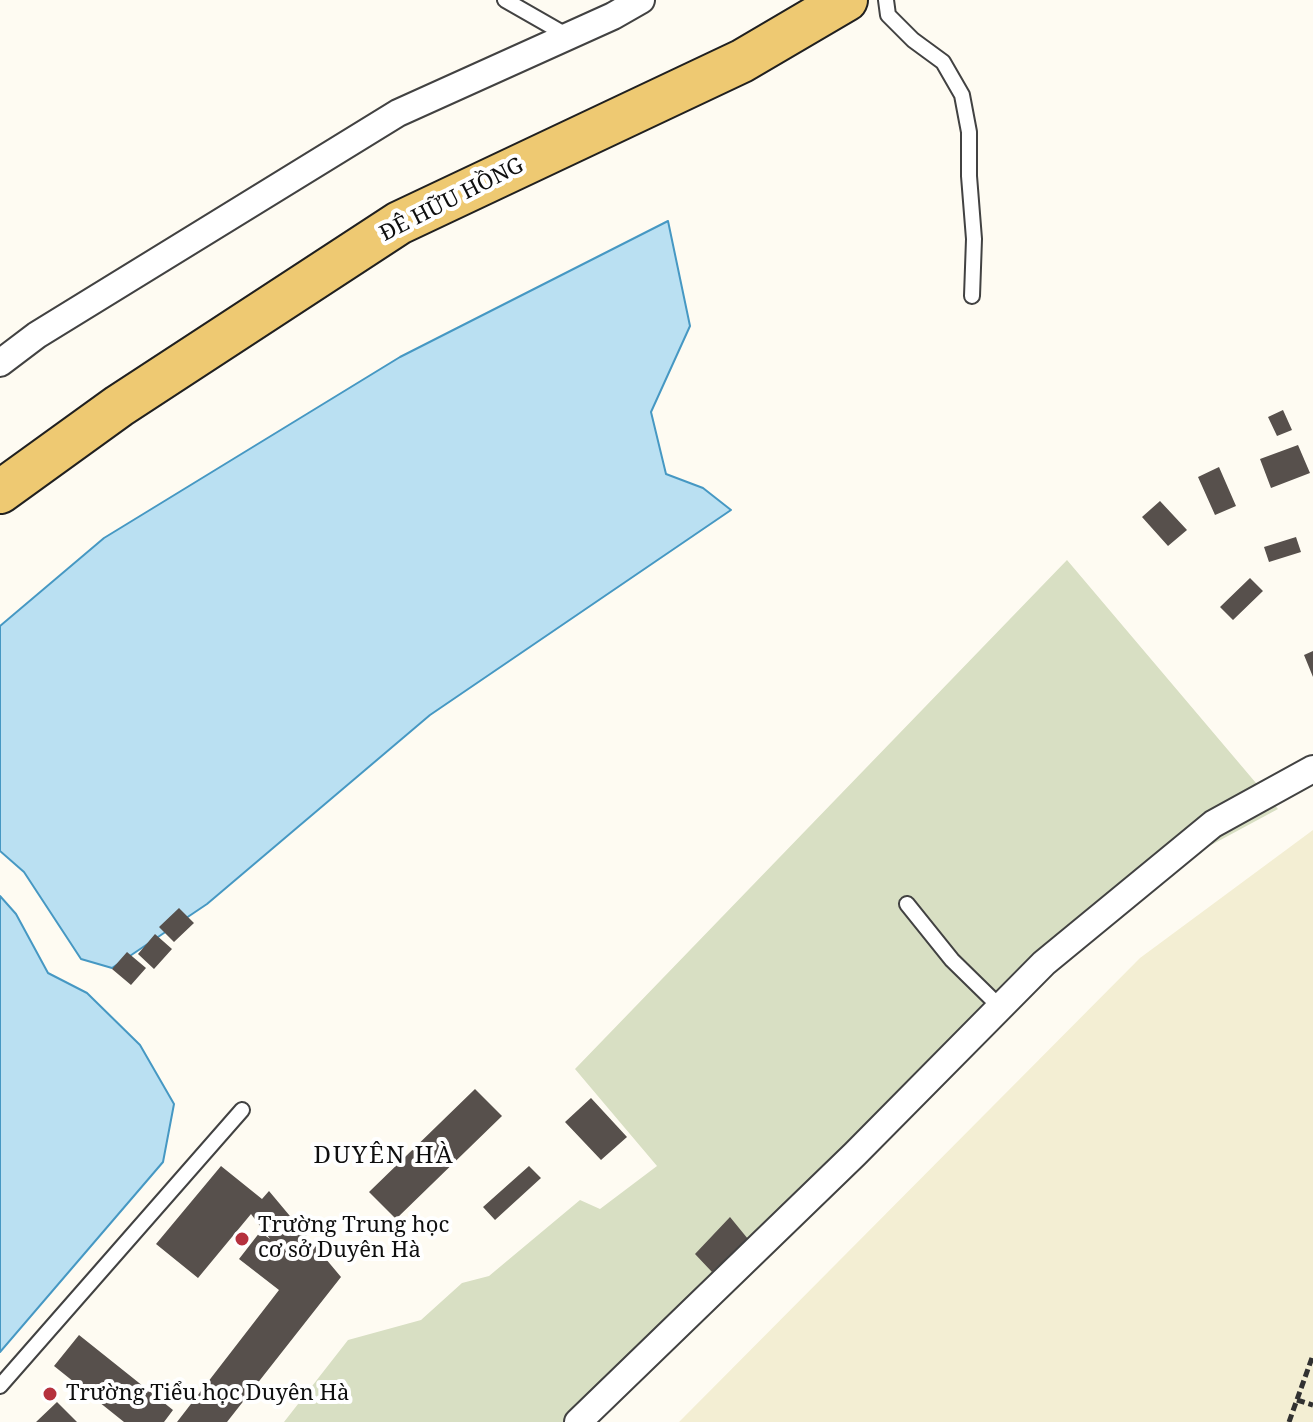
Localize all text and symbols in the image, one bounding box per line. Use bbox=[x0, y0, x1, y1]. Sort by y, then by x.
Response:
street label: ĐÊ HỮU HỒNG bbox=[376, 152, 528, 248]
district label: DUYÊN HÀ bbox=[313, 1142, 455, 1170]
place label: Trường Trung học cơ sở Duyên Hà bbox=[258, 1213, 449, 1264]
marker: Trường Trung học cơ sở Duyên Hà bbox=[233, 1230, 251, 1248]
place label: Trường Tiểu học Duyên Hà bbox=[66, 1381, 349, 1407]
marker: Trường Tiểu học Duyên Hà bbox=[41, 1385, 59, 1403]

